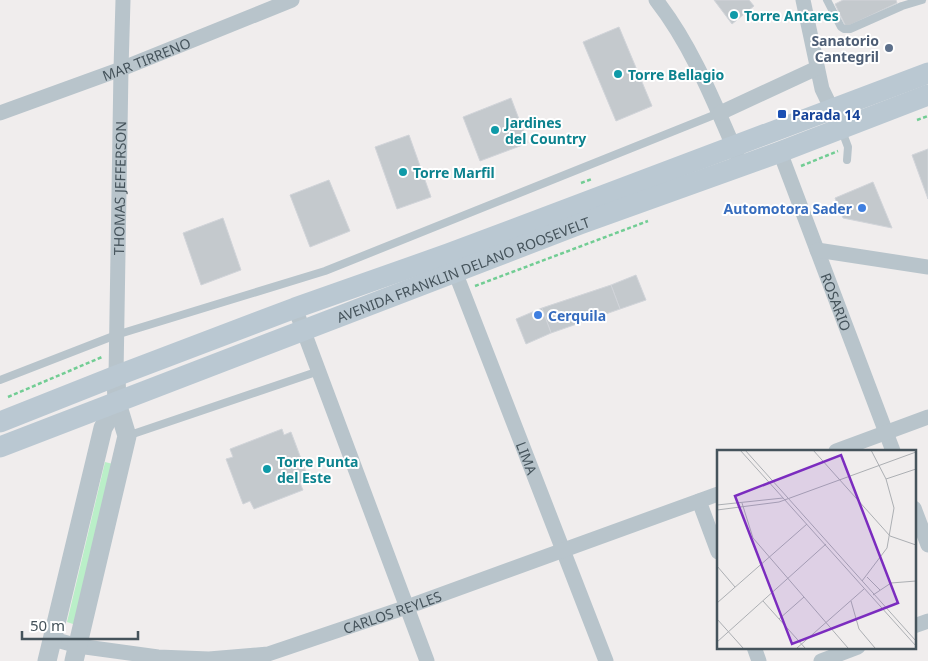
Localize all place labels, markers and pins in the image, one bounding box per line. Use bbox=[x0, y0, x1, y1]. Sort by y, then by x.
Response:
place label: Torre Antares bbox=[744, 6, 839, 25]
marker: Torre Antares bbox=[728, 9, 740, 21]
place label: Sanatorio Cantegril bbox=[811, 31, 879, 66]
marker: Sanatorio Cantegril bbox=[883, 42, 895, 54]
place label: Torre Bellagio bbox=[628, 65, 725, 84]
marker: Torre Bellagio bbox=[612, 68, 624, 80]
place label: Parada 14 bbox=[792, 105, 860, 124]
marker: Parada 14 bbox=[776, 108, 788, 120]
place label: Jardines del Country bbox=[503, 113, 586, 148]
marker: Jardines del Country bbox=[489, 124, 501, 136]
place label: Torre Marfil bbox=[413, 163, 495, 182]
marker: Torre Marfil bbox=[397, 166, 409, 178]
place label: Automotora Sader bbox=[724, 199, 853, 218]
marker: Automotora Sader bbox=[856, 202, 868, 214]
place label: Cerquila bbox=[548, 306, 606, 325]
marker: Cerquila bbox=[532, 309, 544, 321]
place label: Torre Punta del Este bbox=[277, 452, 358, 487]
marker: Torre Punta del Este bbox=[261, 463, 273, 475]

